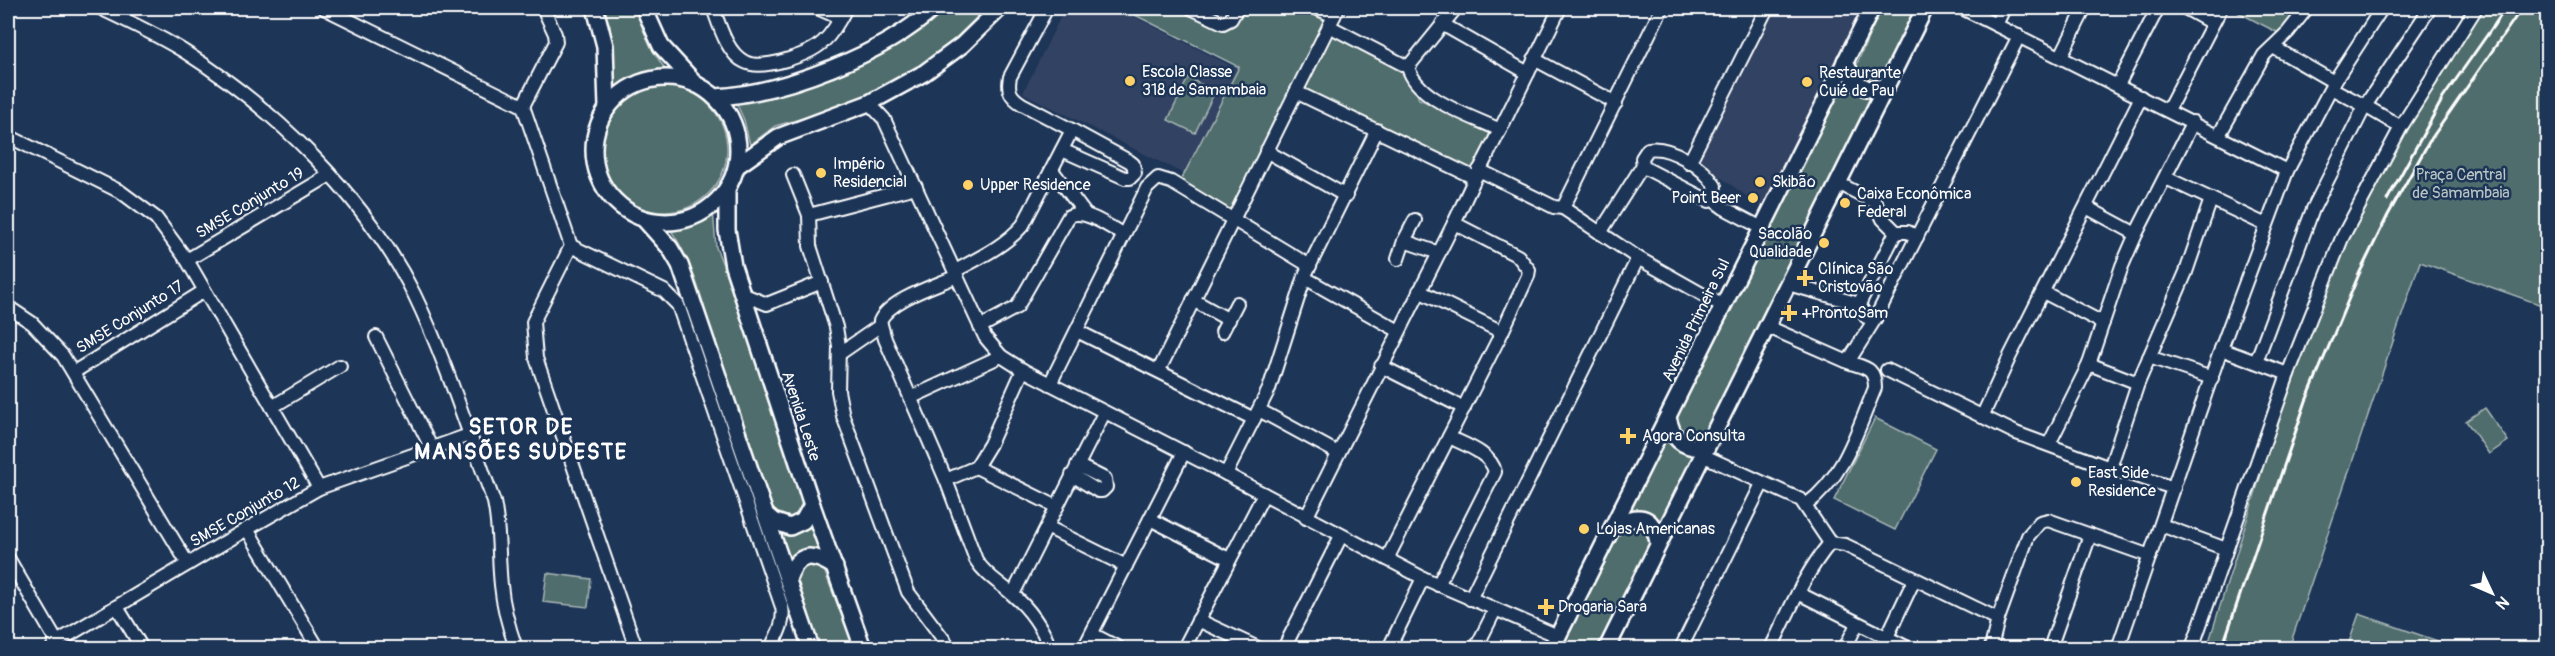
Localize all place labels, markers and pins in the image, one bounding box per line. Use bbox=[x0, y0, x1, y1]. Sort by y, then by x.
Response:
place label: Escola Classe 318 de Samambaia bbox=[1142, 62, 1266, 100]
place label: Restaurante Cuié de Pau bbox=[1819, 63, 1901, 101]
marker: Escola Classe 318 de Samambaia bbox=[1123, 74, 1137, 88]
marker: Restaurante Cuié de Pau bbox=[1800, 75, 1814, 89]
place label: Império Residencial bbox=[833, 154, 907, 192]
marker: Império Residencial bbox=[814, 166, 828, 180]
place label: Skibão bbox=[1772, 172, 1816, 192]
place label: Upper Residence bbox=[980, 175, 1091, 195]
marker: Skibão bbox=[1753, 175, 1767, 189]
marker: Upper Residence bbox=[961, 178, 975, 192]
place label: Caixa Econômica Federal bbox=[1857, 184, 1971, 222]
place label: Point Beer bbox=[1672, 188, 1741, 208]
marker: Point Beer bbox=[1746, 191, 1760, 205]
marker: Caixa Econômica Federal bbox=[1838, 196, 1852, 210]
place label: Sacolão Qualidade bbox=[1749, 224, 1812, 262]
marker: Sacolão Qualidade bbox=[1817, 236, 1831, 250]
place label: Clínica São Cristovão bbox=[1818, 259, 1894, 297]
marker: Clínica São Cristovão bbox=[1796, 269, 1814, 287]
place label: +ProntoSam bbox=[1801, 303, 1888, 323]
marker: +ProntoSam bbox=[1780, 304, 1798, 322]
place label: Agora Consulta bbox=[1642, 426, 1745, 446]
marker: Agora Consulta bbox=[1619, 427, 1637, 445]
place label: East Side Residence bbox=[2088, 463, 2156, 501]
marker: East Side Residence bbox=[2069, 475, 2083, 489]
place label: Lojas Americanas bbox=[1596, 519, 1715, 539]
marker: Lojas Americanas bbox=[1577, 522, 1591, 536]
place label: Drogaria Sara bbox=[1558, 597, 1647, 617]
marker: Drogaria Sara bbox=[1539, 600, 1553, 614]

